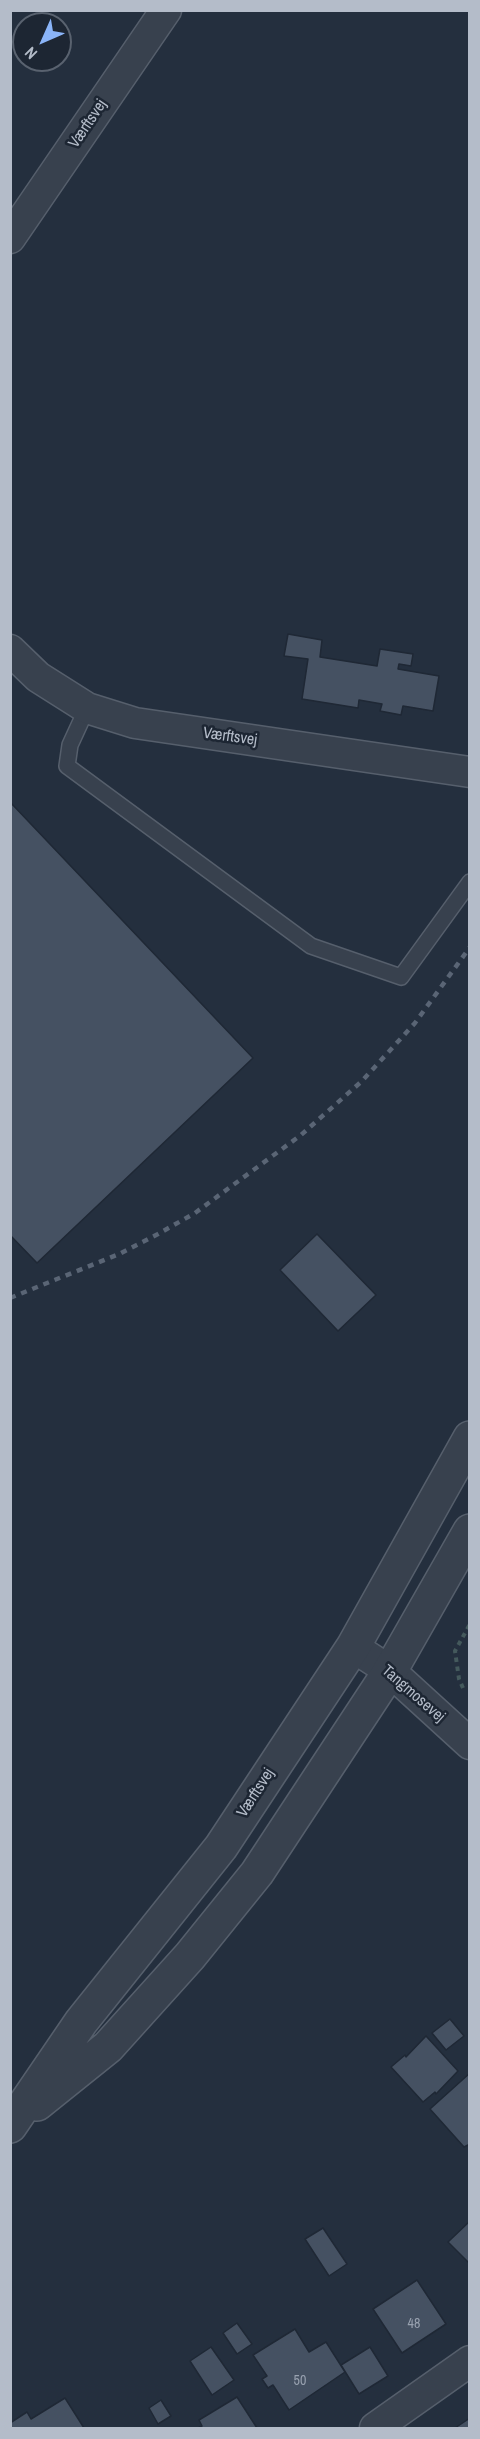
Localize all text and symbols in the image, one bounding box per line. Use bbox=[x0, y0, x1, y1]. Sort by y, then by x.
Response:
north arrow bbox=[12, 12, 72, 72]
text: N bbox=[20, 42, 42, 64]
street label: Værftsvej bbox=[65, 96, 111, 152]
street label: Værftsvej bbox=[202, 724, 258, 750]
street label: Tangmosevej bbox=[377, 1661, 449, 1727]
street label: Værftsvej bbox=[233, 1765, 279, 1821]
house number: 48 bbox=[408, 2316, 420, 2332]
house number: 50 bbox=[294, 2373, 306, 2389]

